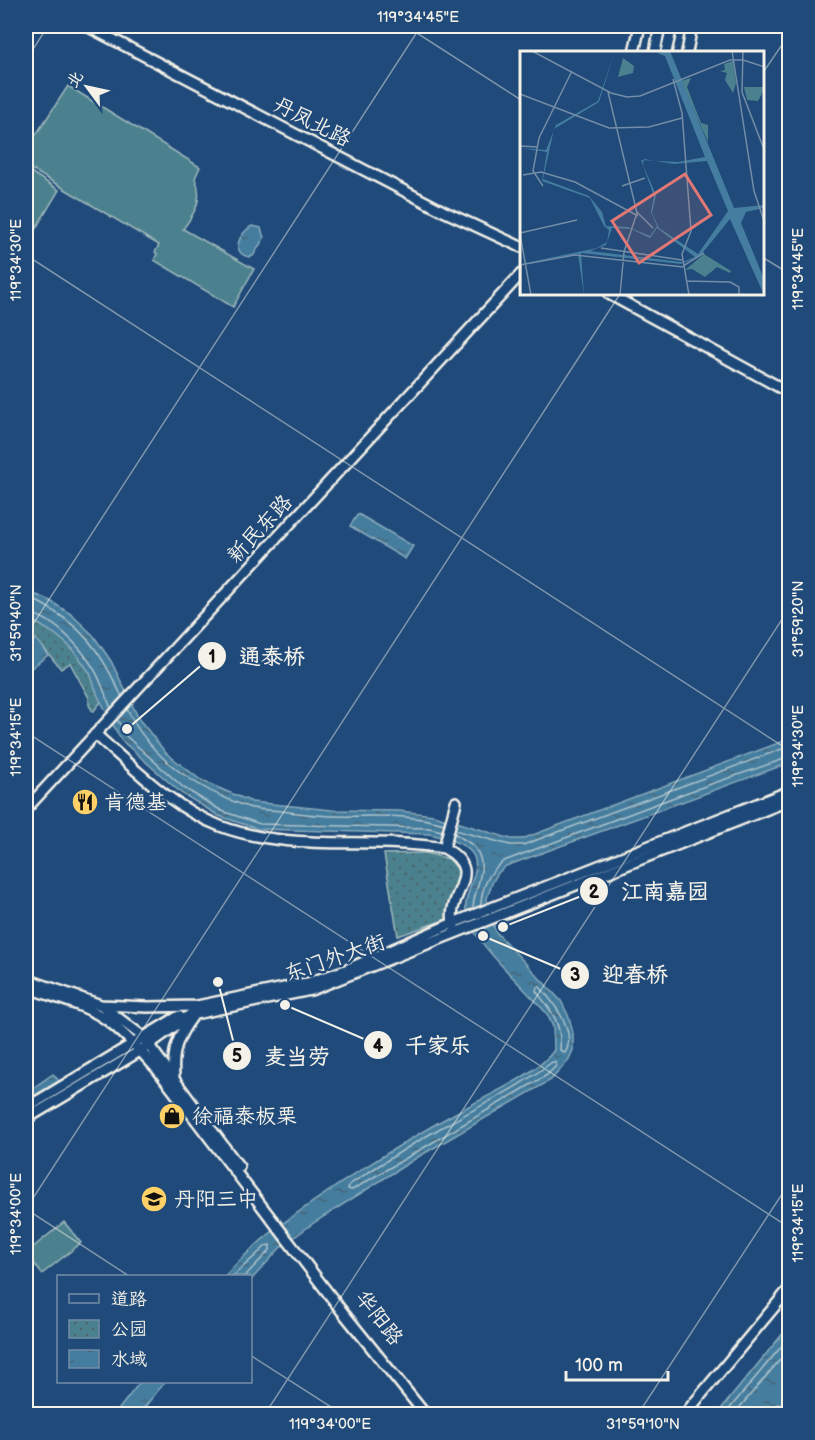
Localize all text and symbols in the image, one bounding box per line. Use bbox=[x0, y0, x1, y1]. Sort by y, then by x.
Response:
text: 119°34'45"E bbox=[377, 8, 459, 27]
inset map bbox=[520, 51, 764, 296]
north arrow bbox=[57, 57, 117, 117]
text: 北 bbox=[63, 68, 88, 92]
street label: 丹凤北路 bbox=[269, 92, 355, 152]
text: 119°34'30"E bbox=[7, 219, 26, 301]
text: 119°34'45"E bbox=[789, 228, 808, 310]
street label: 新民东路 bbox=[222, 490, 298, 568]
text: 31°59'20"N bbox=[789, 580, 808, 658]
text: 31°59'40"N bbox=[7, 584, 26, 662]
callout: 通泰桥 bbox=[197, 636, 317, 676]
text: 通泰桥 bbox=[239, 644, 305, 671]
text: 1 bbox=[208, 647, 216, 668]
text: 119°34'15"E bbox=[7, 697, 26, 776]
text: 119°34'30"E bbox=[789, 705, 808, 787]
restaurant icon: 肯德基 bbox=[70, 787, 100, 817]
place label: 肯德基 bbox=[104, 790, 167, 815]
callout: 江南嘉园 bbox=[579, 871, 721, 911]
text: 江南嘉园 bbox=[621, 879, 709, 906]
text: 2 bbox=[589, 882, 600, 903]
street label: 东门外大街 bbox=[281, 929, 389, 987]
callout: 迎春桥 bbox=[560, 955, 680, 995]
text: 迎春桥 bbox=[602, 962, 668, 989]
text: 3 bbox=[570, 965, 580, 986]
callout: 千家乐 bbox=[363, 1025, 483, 1065]
text: 千家乐 bbox=[405, 1033, 471, 1060]
callout: 麦当劳 bbox=[222, 1036, 342, 1076]
text: 4 bbox=[373, 1036, 384, 1057]
text: 麦当劳 bbox=[264, 1044, 330, 1071]
text: 5 bbox=[232, 1046, 242, 1067]
shop icon: 徐福泰板栗 bbox=[157, 1101, 187, 1131]
place label: 徐福泰板栗 bbox=[192, 1104, 297, 1129]
text: 119°34'00"E bbox=[7, 1173, 26, 1255]
text: 119°34'15"E bbox=[789, 1183, 808, 1262]
school or university icon: 丹阳三中 bbox=[139, 1184, 169, 1214]
place label: 丹阳三中 bbox=[174, 1187, 258, 1212]
legend bbox=[57, 1275, 252, 1383]
street label: 华阳路 bbox=[350, 1285, 408, 1351]
text: 道路 bbox=[111, 1289, 147, 1310]
text: 公园 bbox=[111, 1319, 147, 1340]
scale bar bbox=[566, 1344, 668, 1382]
text: 水域 bbox=[111, 1349, 147, 1370]
text: 100 m bbox=[575, 1355, 623, 1376]
text: 119°34'00"E bbox=[289, 1415, 371, 1434]
text: 31°59'10"N bbox=[606, 1415, 680, 1434]

